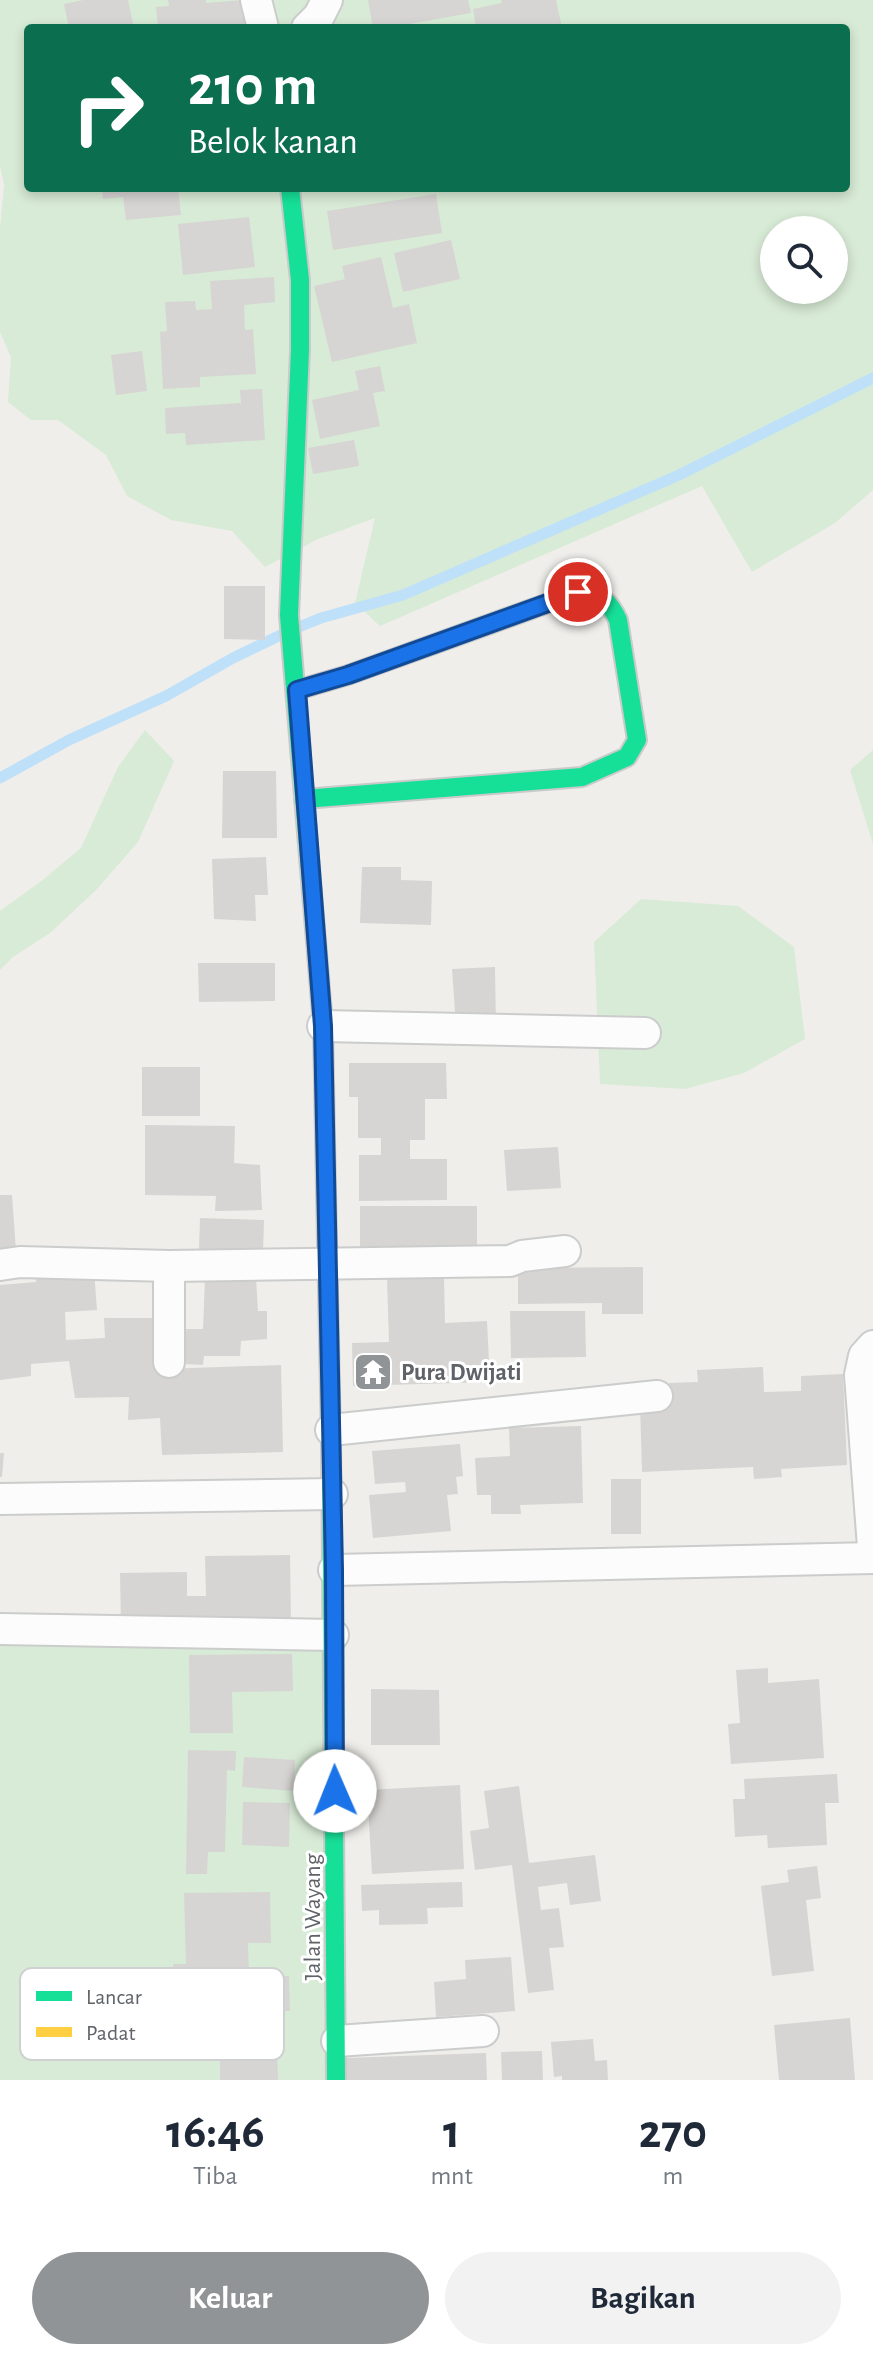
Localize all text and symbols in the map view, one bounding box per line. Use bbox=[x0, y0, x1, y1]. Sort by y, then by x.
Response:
icon: right bbox=[56, 56, 160, 160]
text: 210 m bbox=[188, 59, 317, 115]
text: Belok kanan bbox=[188, 124, 358, 160]
map controls bbox=[760, 216, 848, 304]
button: search bbox=[760, 216, 848, 304]
pin bbox=[544, 558, 612, 626]
icon: arrive bbox=[556, 570, 600, 614]
temple icon: Pura Dwijati bbox=[352, 1351, 394, 1393]
place label: Pura Dwijati bbox=[401, 1361, 521, 1385]
position arrow bbox=[293, 1749, 377, 1833]
street label: Jalan Wayang bbox=[301, 1853, 325, 1980]
legend bbox=[20, 1968, 284, 2060]
text: Lancar bbox=[86, 1986, 142, 2008]
text: Padat bbox=[86, 2022, 136, 2044]
text: 16:46 bbox=[166, 2109, 265, 2157]
text: 1 bbox=[443, 2109, 460, 2157]
text: 270 bbox=[639, 2109, 707, 2157]
text: Tiba bbox=[193, 2163, 238, 2189]
text: mnt bbox=[431, 2163, 473, 2189]
text: m bbox=[663, 2163, 683, 2189]
button: Keluar bbox=[32, 2252, 429, 2344]
button: Bagikan bbox=[445, 2252, 841, 2344]

